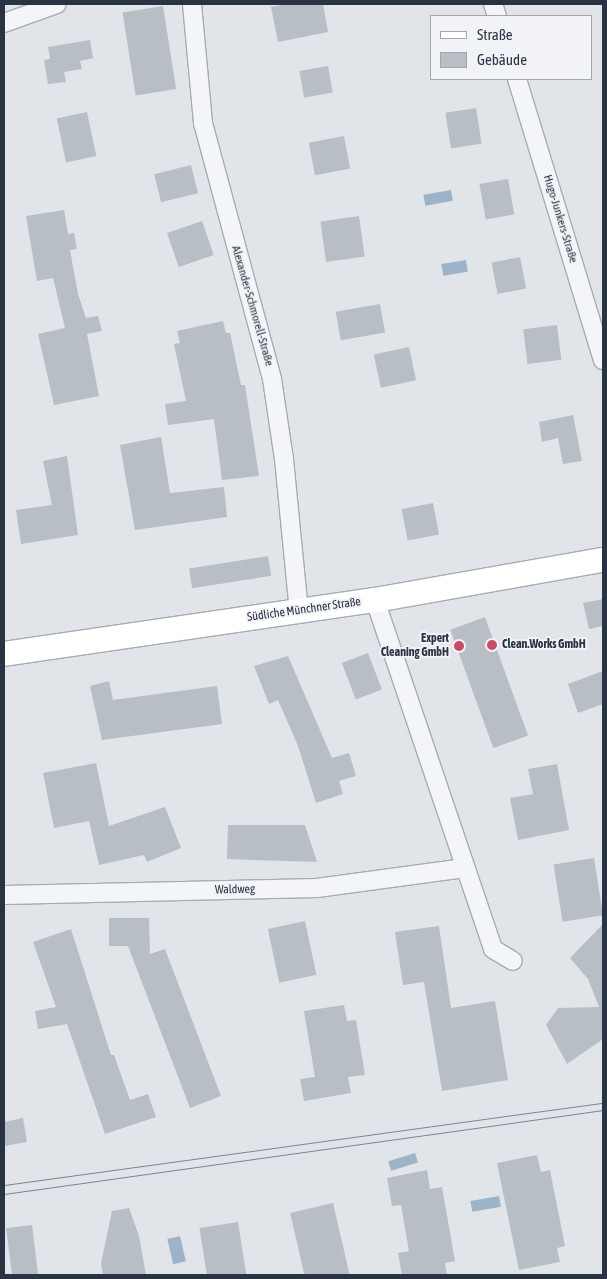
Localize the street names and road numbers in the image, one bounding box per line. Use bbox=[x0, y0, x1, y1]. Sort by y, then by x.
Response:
street label: Hugo-Junkers-Straße bbox=[540, 173, 580, 265]
street label: Alexander-Schmorell-Straße bbox=[228, 244, 276, 368]
street label: Südliche Münchner Straße bbox=[246, 595, 362, 625]
street label: Waldweg bbox=[215, 882, 255, 898]

